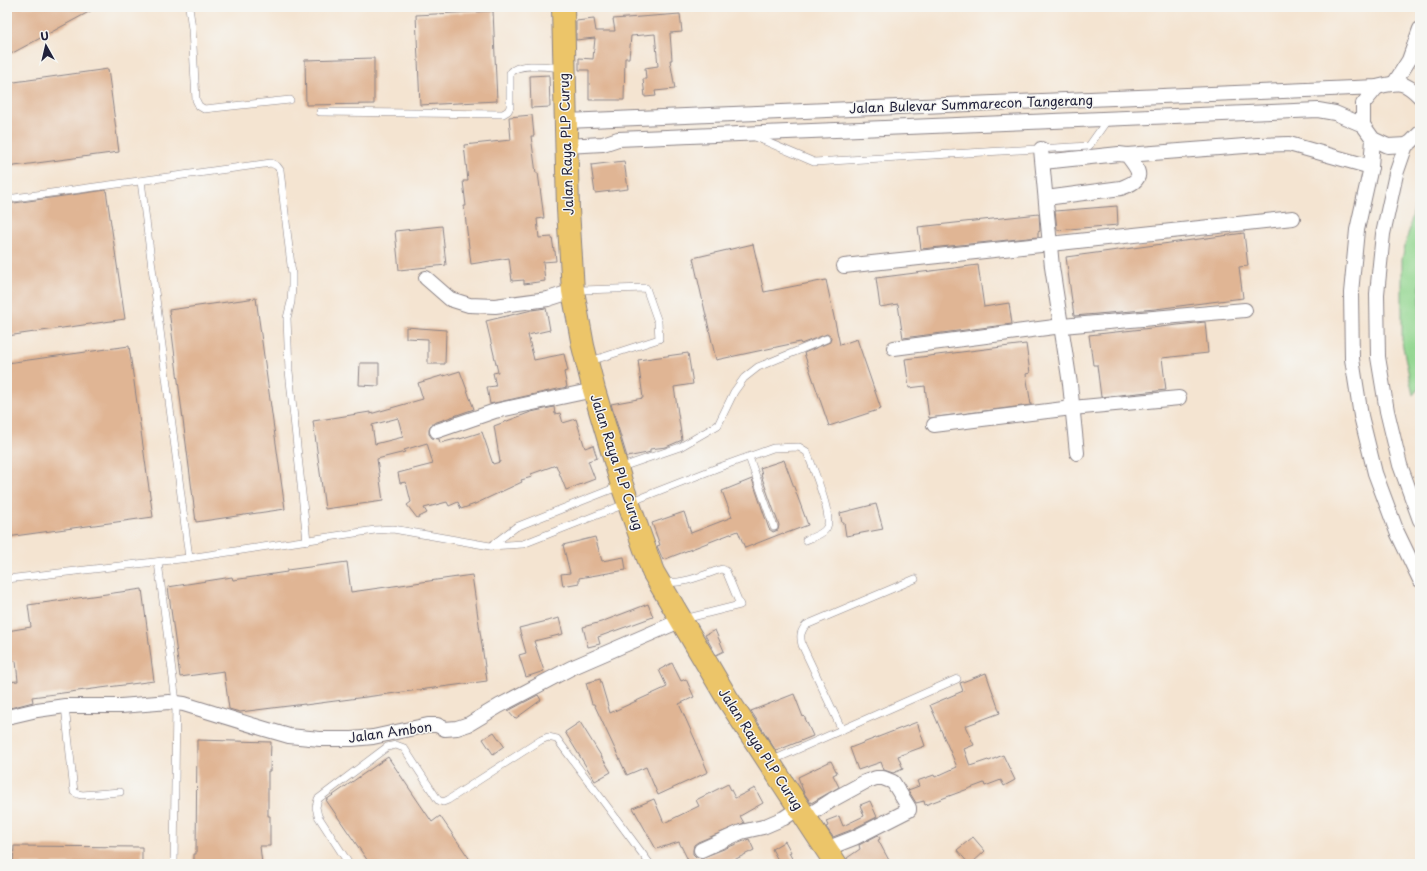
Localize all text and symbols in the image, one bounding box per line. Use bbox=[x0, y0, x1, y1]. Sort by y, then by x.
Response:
north arrow bbox=[26, 26, 66, 66]
text: U bbox=[39, 27, 50, 45]
street label: Jalan Raya PLP Curug bbox=[554, 73, 577, 215]
street label: Jalan Bulevar Summarecon Tangerang bbox=[849, 90, 1093, 117]
street label: Jalan Raya PLP Curug bbox=[586, 391, 648, 532]
street label: Jalan Raya PLP Curug bbox=[715, 684, 808, 814]
street label: Jalan Ambon bbox=[347, 716, 433, 747]

